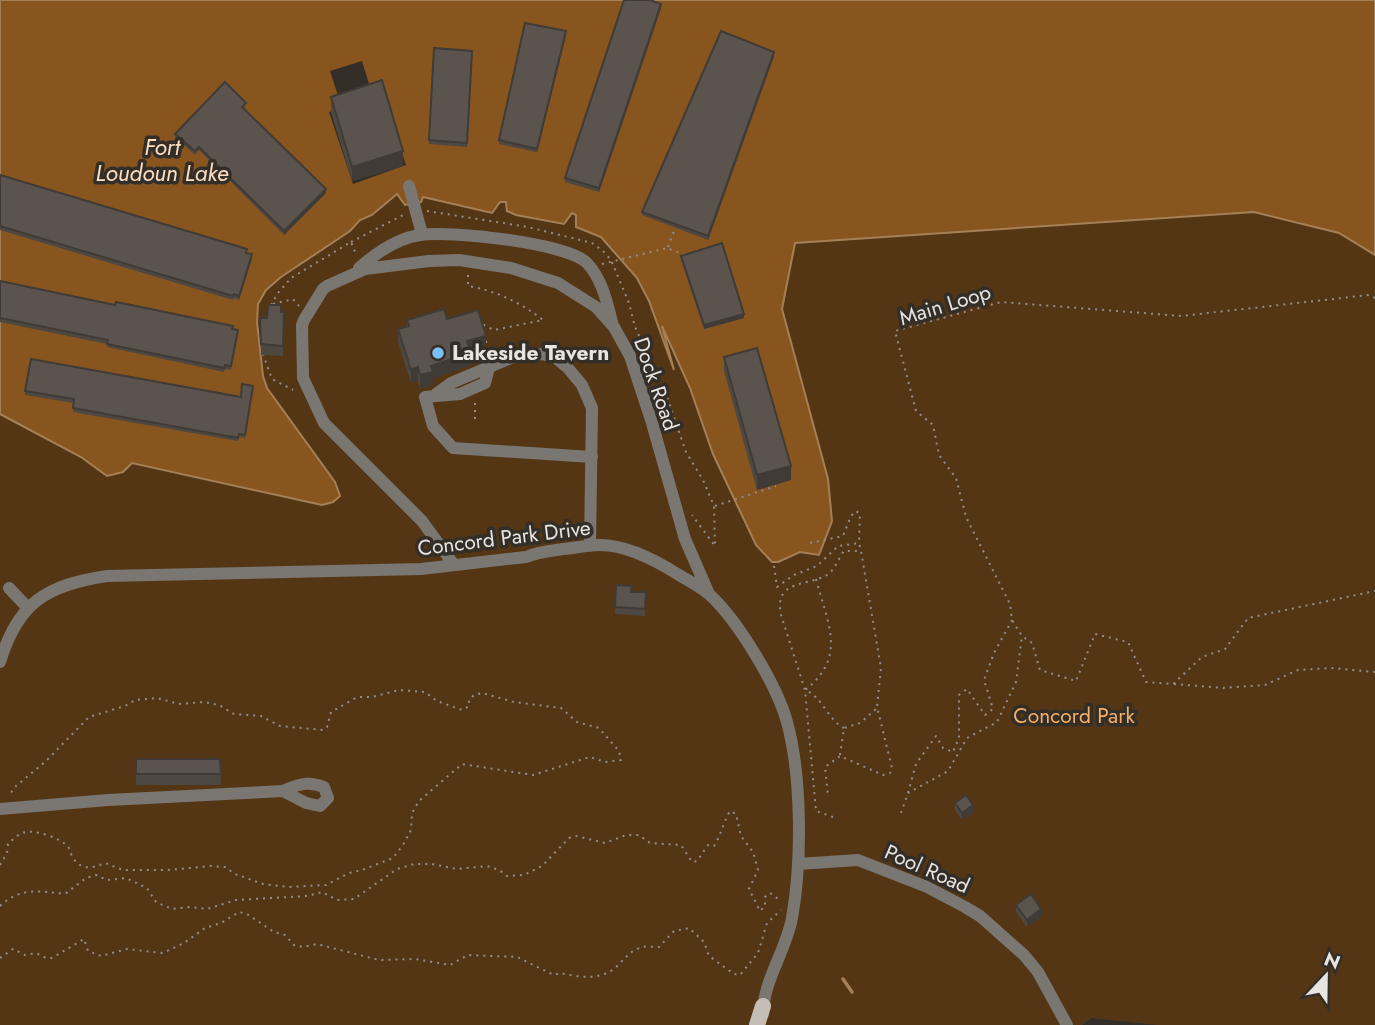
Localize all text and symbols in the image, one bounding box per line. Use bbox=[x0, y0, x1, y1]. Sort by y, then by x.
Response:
water label: Fort Loudoun Lake bbox=[96, 130, 229, 190]
street label: Main Loop bbox=[896, 277, 994, 333]
street label: Dock Road bbox=[626, 333, 686, 435]
place label: Lakeside Tavern bbox=[452, 338, 609, 368]
marker: Lakeside Tavern bbox=[430, 345, 446, 361]
street label: Concord Park Drive bbox=[416, 512, 592, 564]
park label: Concord Park bbox=[1013, 701, 1135, 731]
street label: Pool Road bbox=[880, 837, 974, 901]
north arrow bbox=[1291, 941, 1361, 1011]
text: N bbox=[1320, 945, 1344, 976]

